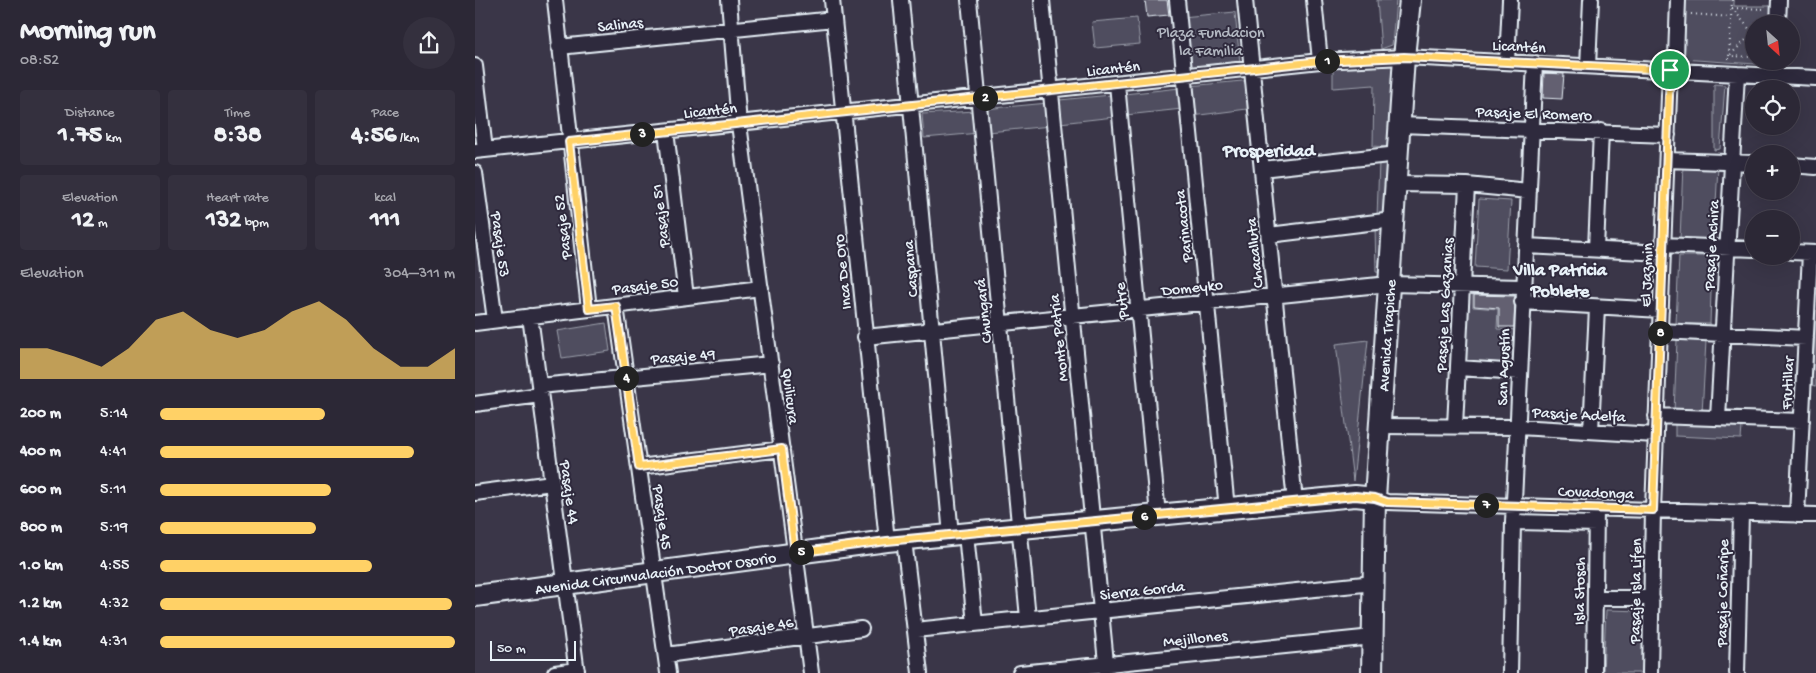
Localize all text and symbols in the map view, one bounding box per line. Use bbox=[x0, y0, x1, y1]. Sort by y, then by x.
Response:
street label: Salinas bbox=[597, 15, 645, 38]
north arrow bbox=[1745, 15, 1800, 70]
map controls bbox=[1745, 15, 1800, 265]
text: Morning run bbox=[20, 16, 155, 49]
button: share bbox=[403, 17, 455, 69]
park label: Plaza Fundacion la Familia bbox=[1156, 25, 1265, 62]
street label: Licantén bbox=[1492, 38, 1546, 59]
pin: 1 bbox=[1315, 48, 1339, 74]
pin bbox=[1649, 49, 1691, 91]
text: 08:52 bbox=[20, 52, 59, 71]
text: 1 bbox=[1325, 53, 1330, 70]
icon: arrive bbox=[1656, 56, 1684, 84]
street label: Licantén bbox=[1086, 58, 1141, 83]
button: locate bbox=[1745, 80, 1800, 135]
pin: 2 bbox=[973, 86, 997, 110]
text: 2 bbox=[982, 90, 989, 107]
street label: Licantén bbox=[683, 100, 738, 125]
street label: Pasaje El Romero bbox=[1474, 104, 1593, 127]
text: Distance bbox=[65, 105, 115, 122]
text: Time bbox=[225, 105, 250, 122]
text: Pace bbox=[371, 105, 399, 122]
text: 1.75 bbox=[58, 122, 102, 151]
text: 8:38 bbox=[213, 122, 262, 151]
text: 4:56 bbox=[351, 122, 396, 151]
pin: 3 bbox=[629, 122, 655, 146]
text: 3 bbox=[639, 126, 646, 143]
text: km bbox=[102, 130, 122, 147]
text: /km bbox=[396, 130, 419, 147]
district label: Prosperidad bbox=[1222, 142, 1317, 163]
button: + bbox=[1745, 145, 1800, 200]
street label: Pasaje 51 bbox=[649, 183, 676, 250]
street label: Parinacota bbox=[1172, 187, 1199, 264]
text: Elevation bbox=[62, 190, 118, 207]
text: Heart rate bbox=[206, 190, 269, 207]
text: kcal bbox=[374, 190, 396, 207]
street label: Pasaje 52 bbox=[551, 193, 578, 261]
street label: Pasaje Achira bbox=[1702, 198, 1725, 292]
text: 12 bbox=[72, 207, 94, 236]
text: 132 bbox=[206, 207, 241, 236]
text: 111 bbox=[370, 207, 400, 236]
street label: Pasaje 53 bbox=[484, 210, 513, 278]
button: − bbox=[1745, 210, 1800, 265]
text: m bbox=[94, 215, 108, 232]
text: bpm bbox=[241, 215, 269, 232]
street label: Chacalluta bbox=[1243, 216, 1270, 289]
street label: Inca De Oro bbox=[831, 233, 858, 310]
street label: Pasaje Las Gazanias bbox=[1433, 236, 1460, 374]
street label: Caspana bbox=[900, 239, 924, 298]
street label: El Jazmin bbox=[1638, 242, 1659, 307]
district label: Villa Patricia Poblete bbox=[1512, 261, 1608, 303]
text: Elevation bbox=[20, 265, 84, 284]
text: 304–311 m bbox=[384, 265, 455, 284]
street label: Pasaje 50 bbox=[610, 274, 680, 301]
street label: Chungará bbox=[973, 276, 998, 344]
street label: Domeyko bbox=[1160, 277, 1224, 302]
street label: Avenida Trapiche bbox=[1376, 278, 1402, 392]
street label: Putre bbox=[1112, 281, 1135, 321]
street label: Monte Patria bbox=[1046, 292, 1075, 382]
pin: 8 bbox=[1647, 320, 1673, 346]
text: 8 bbox=[1657, 325, 1664, 342]
street label: San Agustín bbox=[1495, 328, 1516, 406]
street label: Pasaje 49 bbox=[649, 346, 716, 371]
street label: Frutillar bbox=[1779, 355, 1800, 411]
pin: 4 bbox=[613, 366, 639, 390]
street label: Quilicura bbox=[776, 367, 802, 427]
text: 4 bbox=[623, 370, 630, 387]
text: 200 m bbox=[20, 405, 61, 424]
text: 5:14 bbox=[100, 405, 127, 424]
street label: Pasaje Adelfa bbox=[1531, 405, 1627, 428]
text: 400 m bbox=[20, 443, 61, 462]
text: 4:41 bbox=[100, 443, 127, 462]
street label: Pasaje 44 bbox=[554, 458, 581, 526]
text: 600 m bbox=[20, 481, 61, 500]
text: 5:11 bbox=[100, 481, 126, 500]
street label: Pasaje 45 bbox=[646, 483, 674, 551]
street label: Covadonga bbox=[1557, 484, 1635, 505]
pin: 7 bbox=[1473, 492, 1499, 518]
text: 7 bbox=[1483, 497, 1490, 514]
pin: 6 bbox=[1131, 504, 1157, 530]
text: 6 bbox=[1141, 509, 1148, 526]
text: 800 m bbox=[20, 519, 62, 538]
text: 5:19 bbox=[100, 519, 128, 538]
street label: Pasaje Isla Lifen bbox=[1627, 538, 1648, 645]
street label: Pasaje Coñaripe bbox=[1714, 538, 1735, 648]
pin: 5 bbox=[789, 540, 813, 564]
text: 5 bbox=[798, 544, 805, 561]
street label: Avenida Circunvalación Doctor Osorio bbox=[534, 550, 778, 601]
street label: Isla Stosch bbox=[1571, 556, 1592, 625]
text: 1.0 km bbox=[20, 557, 63, 576]
text: 4:55 bbox=[100, 557, 129, 576]
street label: Sierra Gorda bbox=[1099, 578, 1187, 606]
text: 1.2 km bbox=[20, 595, 62, 614]
text: 4:32 bbox=[100, 595, 129, 614]
street label: Pasaje 46 bbox=[727, 614, 796, 643]
street label: Mejillones bbox=[1162, 628, 1230, 653]
text: 1.4 km bbox=[20, 633, 61, 652]
text: 4:31 bbox=[100, 633, 127, 652]
scale bar bbox=[490, 638, 576, 661]
text: 50 m bbox=[497, 641, 526, 658]

